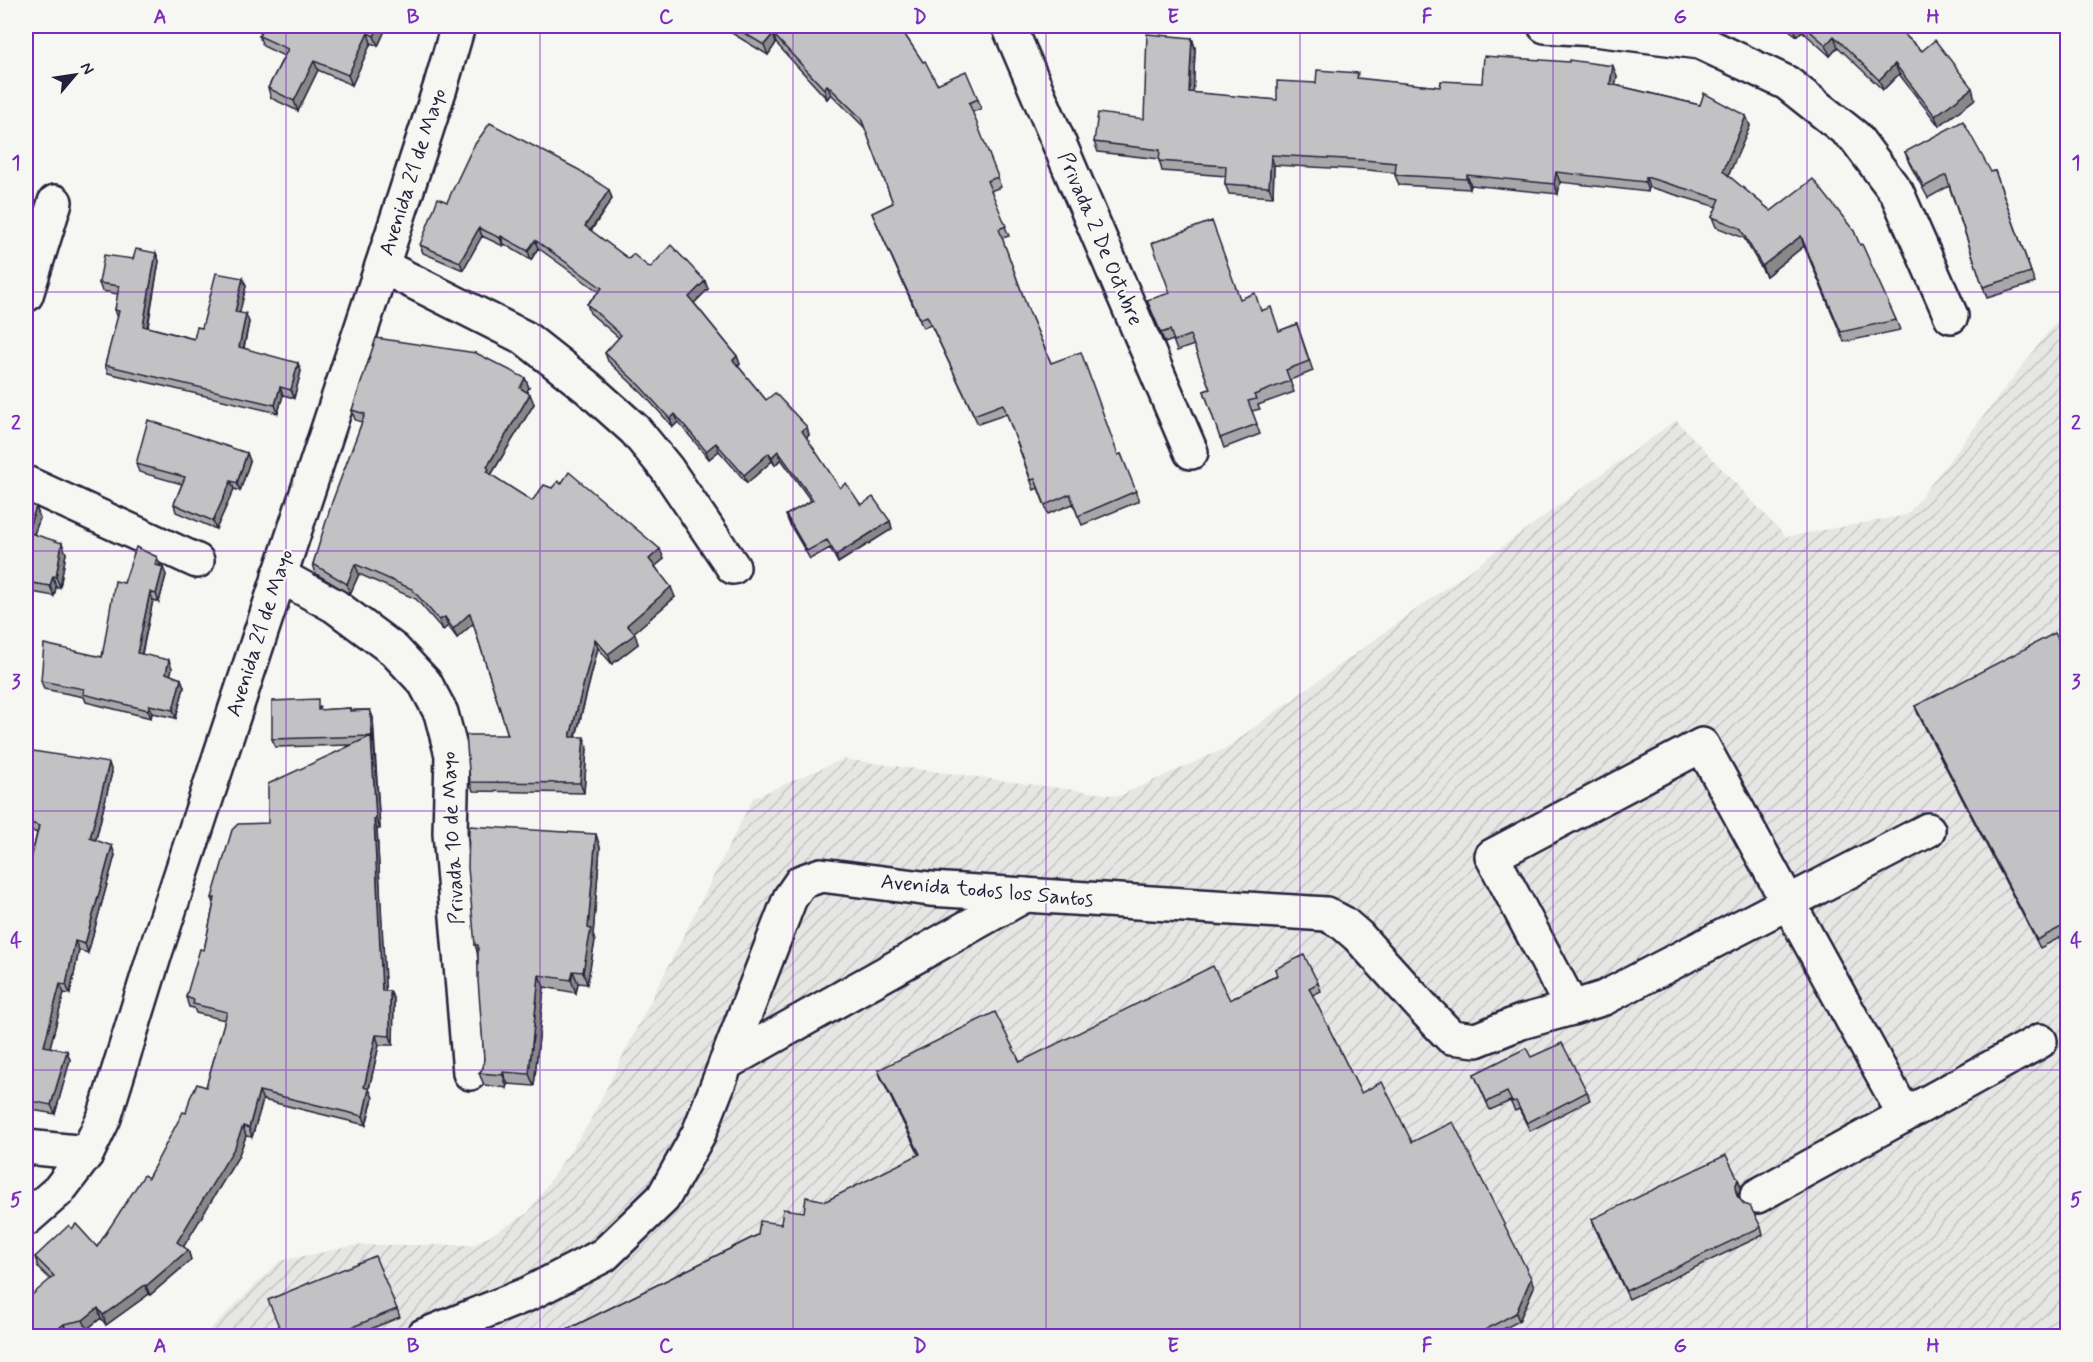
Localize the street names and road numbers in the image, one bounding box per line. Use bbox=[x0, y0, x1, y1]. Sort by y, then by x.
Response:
street label: Avenida 21 de Mayo bbox=[373, 85, 453, 259]
street label: Privada 2 De Octubre bbox=[1051, 148, 1149, 330]
street label: Avenida 21 de Mayo bbox=[220, 546, 300, 720]
street label: Privada 10 de Mayo bbox=[434, 751, 472, 925]
street label: Avenida todos los Santos bbox=[879, 868, 1095, 914]

